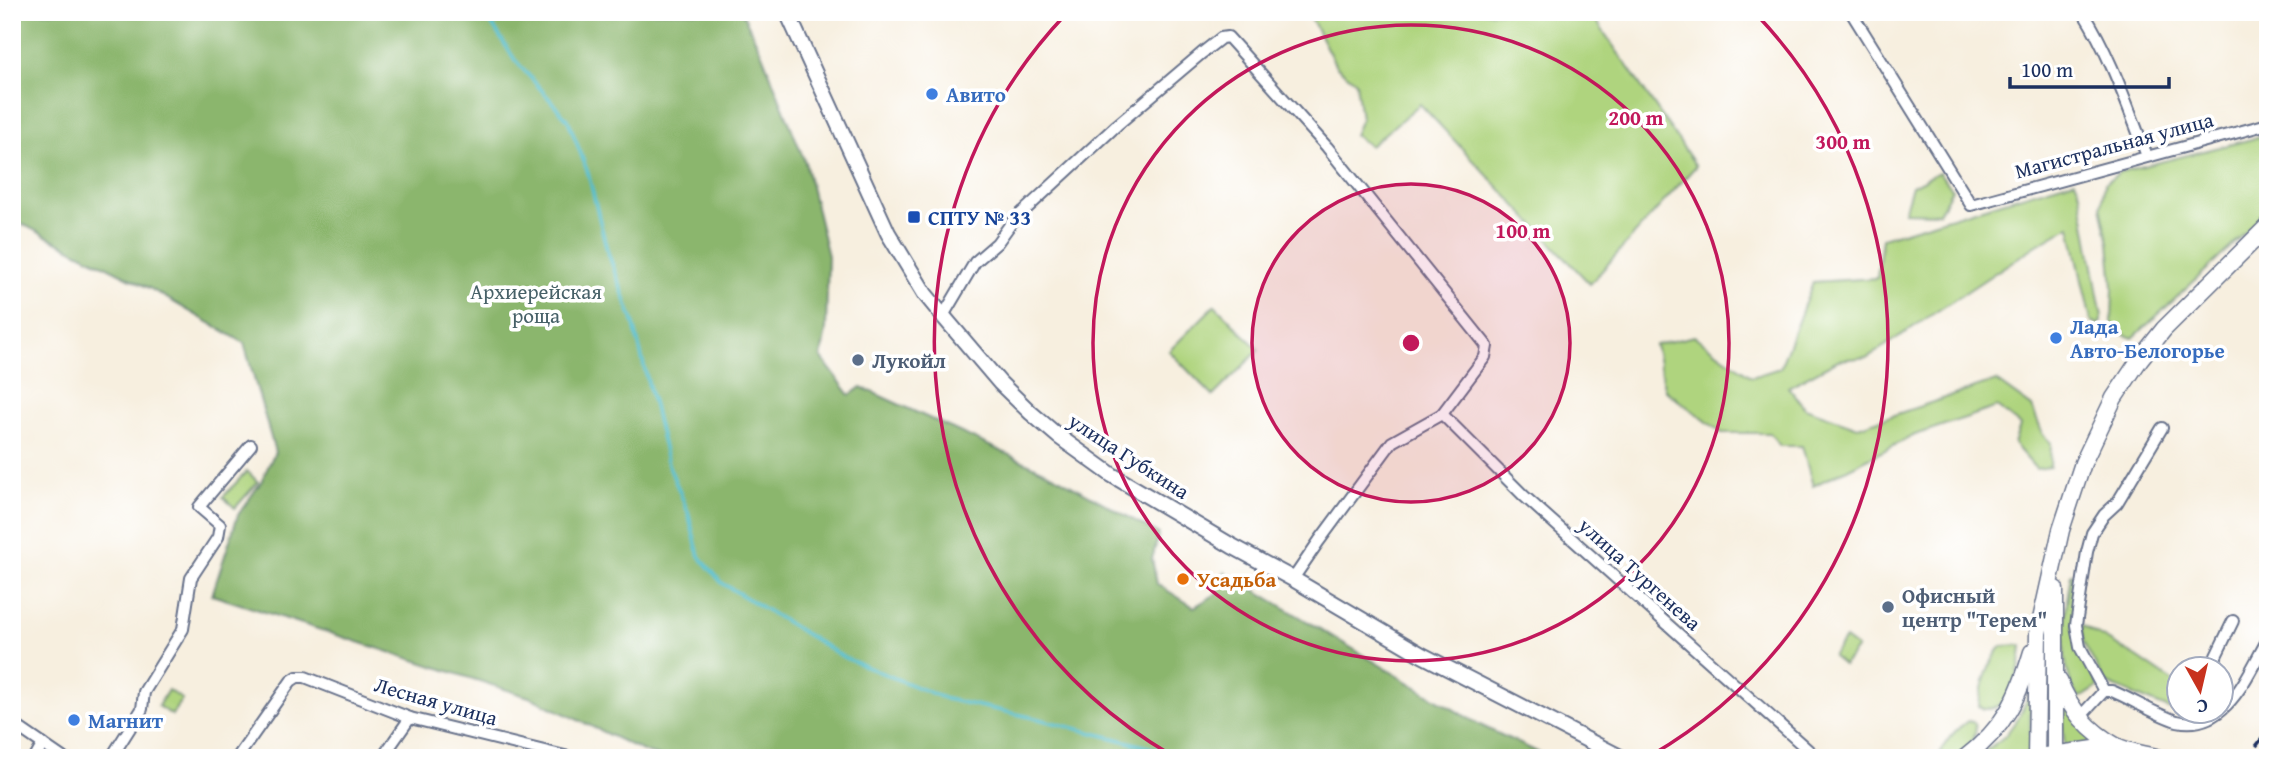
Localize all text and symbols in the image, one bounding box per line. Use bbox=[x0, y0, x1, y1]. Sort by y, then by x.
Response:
scale bar bbox=[2010, 46, 2170, 90]
text: 100 m bbox=[2021, 54, 2073, 85]
place label: Авито bbox=[946, 79, 1006, 110]
marker: Авито bbox=[924, 86, 940, 102]
text: 200 m bbox=[1608, 102, 1664, 133]
street label: Магистральная улица bbox=[2011, 104, 2217, 186]
text: 300 m bbox=[1815, 126, 1871, 157]
place label: СПТУ № 33 bbox=[928, 202, 1031, 233]
marker: СПТУ № 33 bbox=[906, 209, 922, 225]
text: 100 m bbox=[1495, 215, 1551, 246]
park label: Архиерейская роща bbox=[470, 276, 602, 331]
place label: Лада Авто-Белогорье bbox=[2070, 311, 2225, 366]
marker: Лада Авто-Белогорье bbox=[2048, 330, 2064, 346]
centre of rings bbox=[1399, 331, 1423, 355]
place label: Лукойл bbox=[872, 345, 946, 376]
marker: Лукойл bbox=[850, 352, 866, 368]
street label: улица Губкина bbox=[1062, 405, 1196, 507]
street label: улица Тургенева bbox=[1571, 510, 1708, 638]
place label: Усадьба bbox=[1197, 564, 1277, 595]
marker: Усадьба bbox=[1175, 571, 1191, 587]
place label: Офисный центр "Терем" bbox=[1902, 580, 2047, 635]
marker: Офисный центр "Терем" bbox=[1880, 599, 1896, 615]
north arrow bbox=[2164, 654, 2234, 724]
street label: Лесная улица bbox=[371, 669, 501, 733]
text: С bbox=[2195, 692, 2210, 721]
place label: Магнит bbox=[88, 705, 164, 736]
marker: Магнит bbox=[66, 712, 82, 728]

